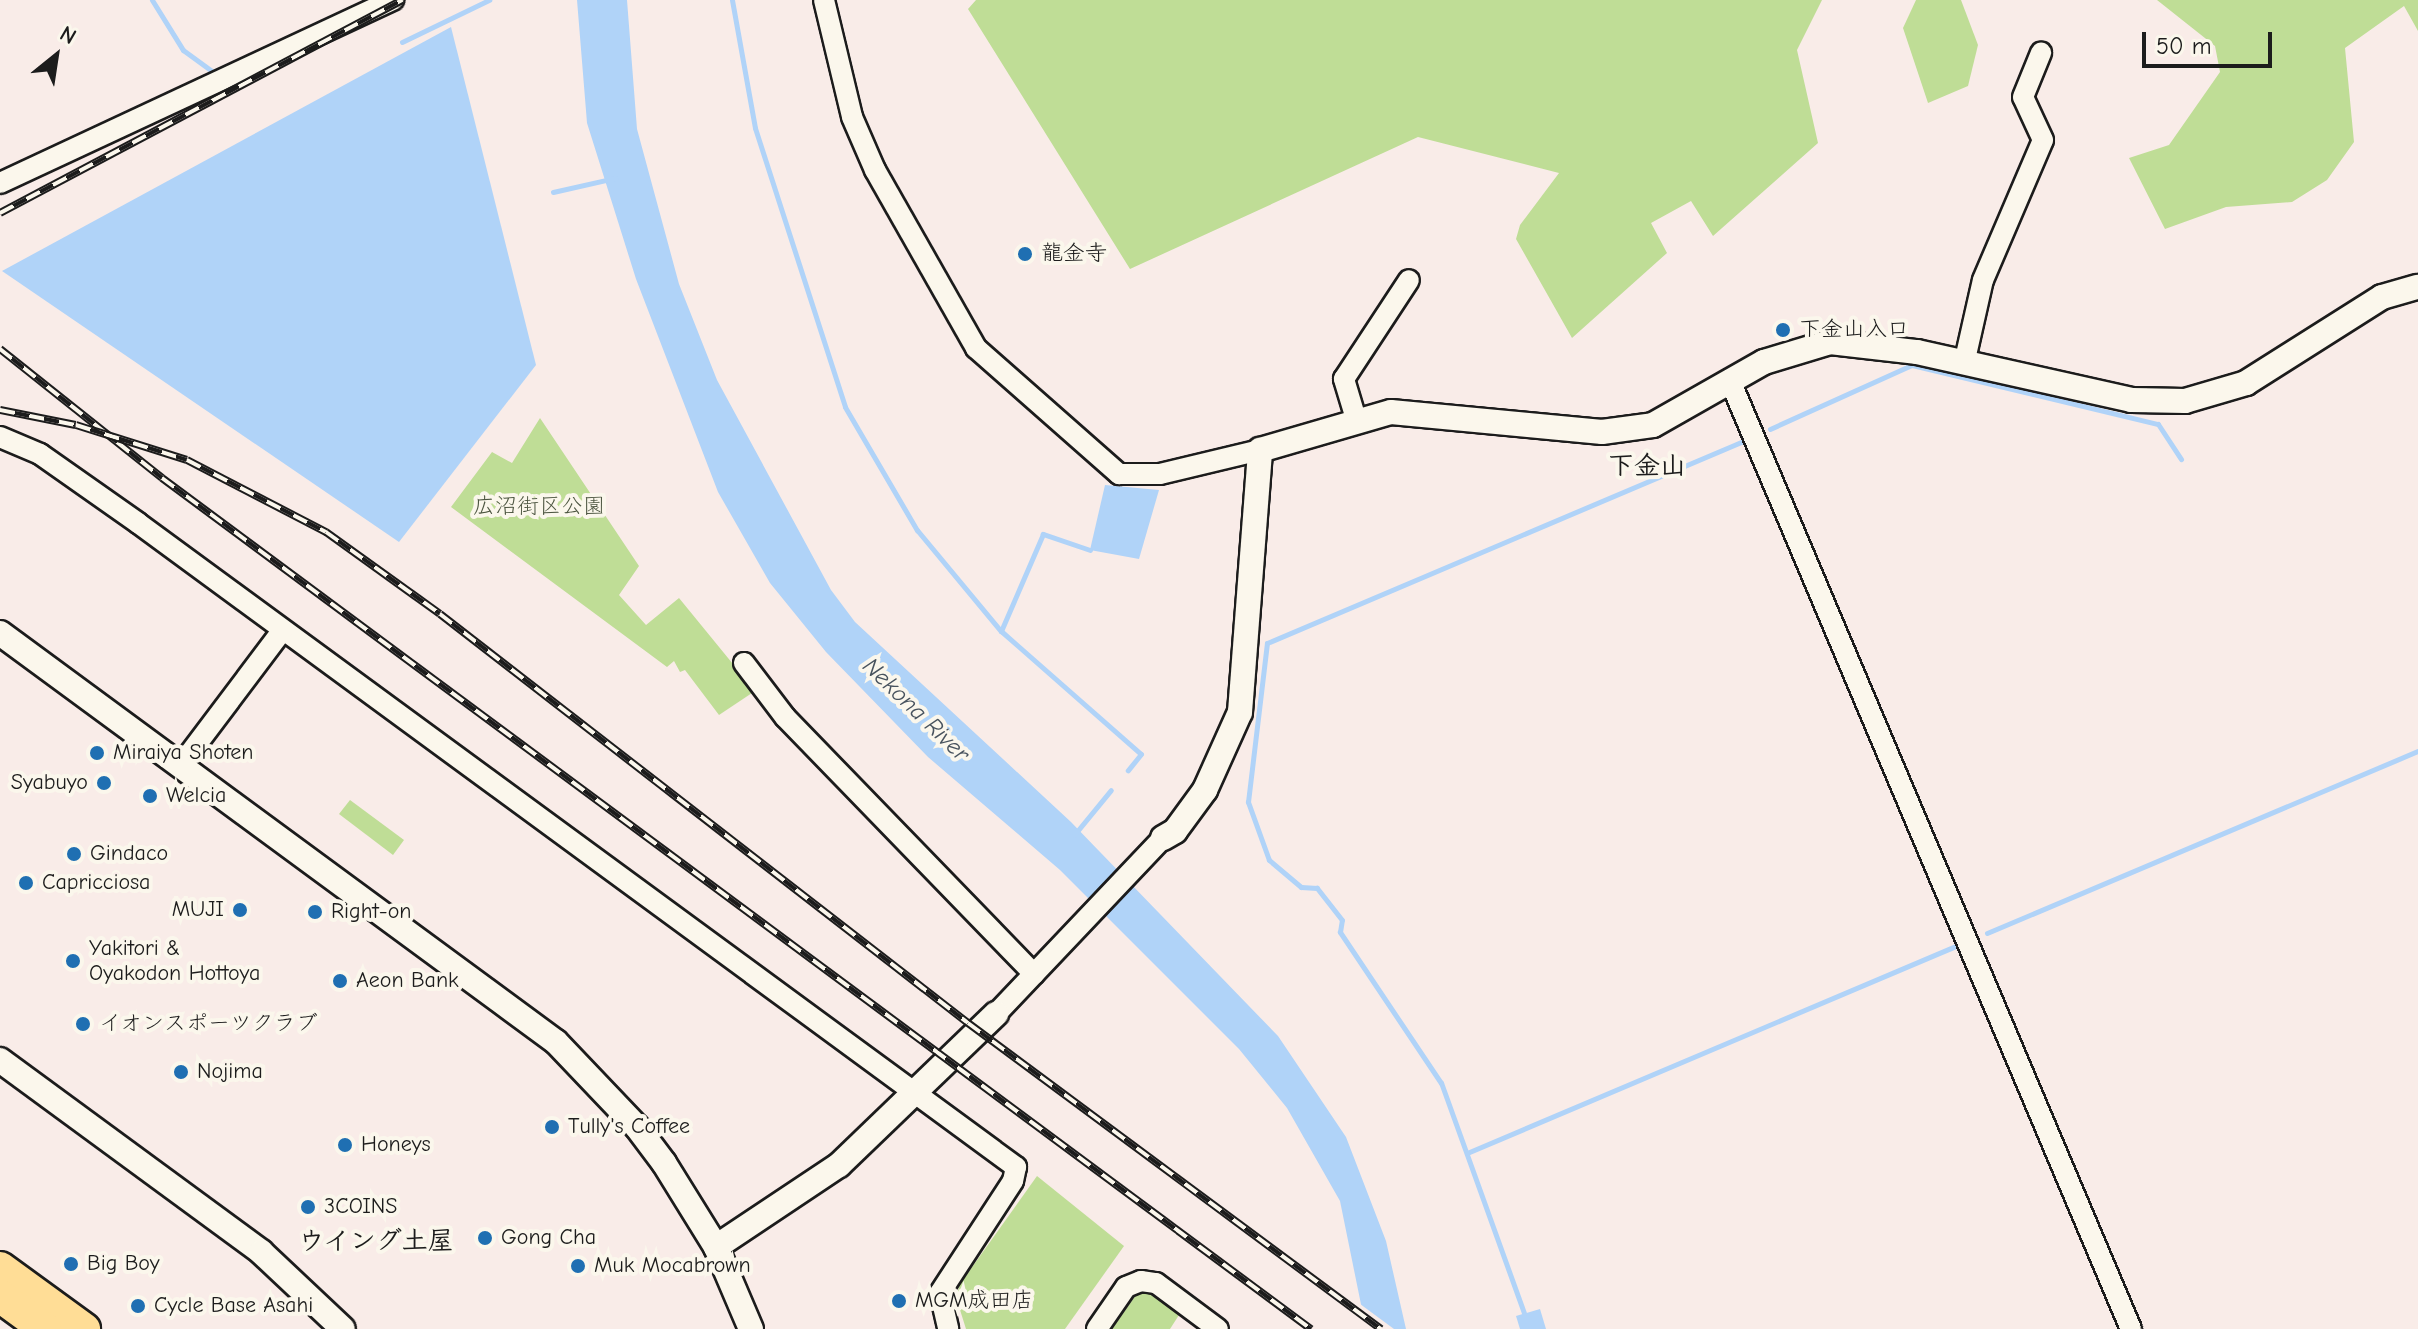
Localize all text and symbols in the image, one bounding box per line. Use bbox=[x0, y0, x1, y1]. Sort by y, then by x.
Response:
north arrow bbox=[16, 16, 96, 96]
scale bar bbox=[2146, 16, 2276, 66]
text: N bbox=[55, 20, 81, 50]
text: 50 m bbox=[2156, 32, 2212, 60]
place label: 龍金寺 bbox=[1041, 241, 1107, 267]
marker: 龍金寺 bbox=[1016, 245, 1034, 263]
place label: 下金山入口 bbox=[1799, 317, 1909, 343]
marker: 下金山入口 bbox=[1774, 321, 1792, 339]
district label: 下金山 bbox=[1608, 451, 1686, 483]
park label: 広沼街区公園 bbox=[473, 494, 605, 520]
water label: Nekona River bbox=[857, 652, 975, 768]
place label: Miraiya Shoten bbox=[113, 740, 254, 766]
marker: Miraiya Shoten bbox=[88, 744, 106, 762]
place label: Syabuyo bbox=[11, 770, 88, 796]
marker: Syabuyo bbox=[95, 774, 113, 792]
place label: Welcia bbox=[166, 783, 226, 809]
marker: Welcia bbox=[141, 787, 159, 805]
place label: Gindaco bbox=[90, 841, 168, 867]
marker: Gindaco bbox=[65, 845, 83, 863]
place label: Capricciosa bbox=[42, 870, 150, 896]
marker: Capricciosa bbox=[17, 874, 35, 892]
place label: MUJI bbox=[172, 897, 224, 923]
place label: Right-on bbox=[331, 899, 411, 925]
marker: MUJI bbox=[231, 901, 249, 919]
marker: Right-on bbox=[306, 903, 324, 921]
place label: Yakitori & Oyakodon Hottoya bbox=[89, 935, 260, 986]
marker: Yakitori & Oyakodon Hottoya bbox=[64, 952, 82, 970]
place label: Aeon Bank bbox=[356, 968, 459, 994]
marker: Aeon Bank bbox=[331, 972, 349, 990]
place label: イオンスポーツクラブ bbox=[99, 1011, 319, 1037]
marker: イオンスポーツクラブ bbox=[74, 1015, 92, 1033]
place label: Nojima bbox=[197, 1059, 263, 1085]
marker: Nojima bbox=[172, 1063, 190, 1081]
place label: Tully's Coffee bbox=[568, 1114, 690, 1140]
marker: Tully's Coffee bbox=[543, 1118, 561, 1136]
place label: Honeys bbox=[361, 1132, 431, 1158]
marker: Honeys bbox=[336, 1136, 354, 1154]
place label: 3COINS bbox=[324, 1194, 397, 1220]
marker: 3COINS bbox=[299, 1198, 317, 1216]
place label: Gong Cha bbox=[501, 1225, 596, 1251]
district label: ウイング土屋 bbox=[298, 1226, 454, 1258]
marker: Gong Cha bbox=[476, 1229, 494, 1247]
place label: Big Boy bbox=[87, 1251, 160, 1277]
place label: Muk Mocabrown bbox=[594, 1253, 751, 1279]
marker: Big Boy bbox=[62, 1255, 80, 1273]
marker: Muk Mocabrown bbox=[569, 1257, 587, 1275]
place label: MGM成田店 bbox=[915, 1288, 1034, 1314]
marker: MGM成田店 bbox=[890, 1292, 908, 1310]
place label: Cycle Base Asahi bbox=[154, 1293, 313, 1319]
marker: Cycle Base Asahi bbox=[129, 1297, 147, 1315]

